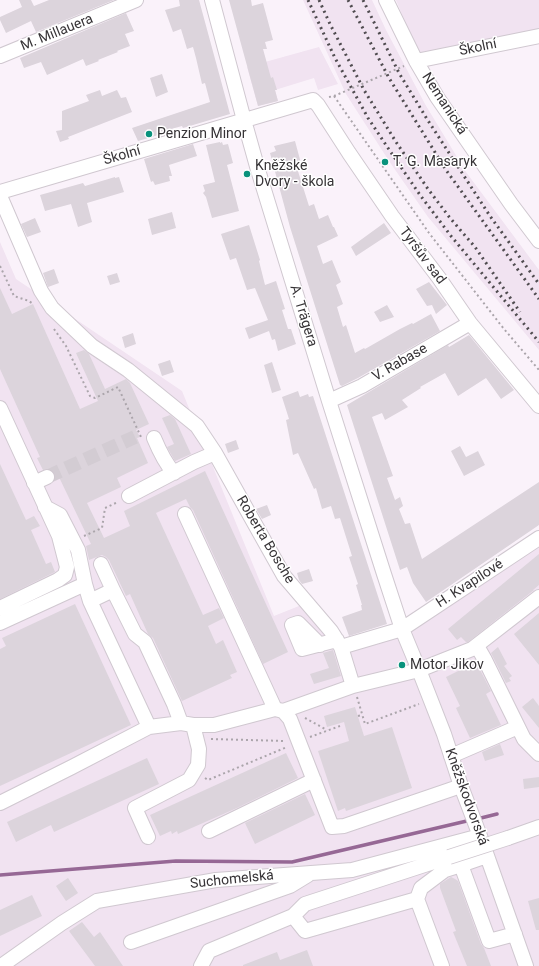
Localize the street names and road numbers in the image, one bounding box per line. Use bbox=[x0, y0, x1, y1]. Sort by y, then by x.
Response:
street label: M. Millauera bbox=[18, 11, 96, 55]
street label: Školní bbox=[458, 36, 498, 60]
street label: Nemanická bbox=[418, 70, 470, 138]
street label: Školní bbox=[101, 143, 143, 169]
street label: Tyršův sad bbox=[395, 224, 449, 288]
street label: A. Trägera bbox=[286, 283, 320, 349]
street label: V. Rabase bbox=[369, 340, 431, 386]
street label: Roberta Bosche bbox=[232, 493, 298, 587]
street label: H. Kvapilové bbox=[433, 556, 507, 612]
street label: Kněžskodvorská bbox=[441, 746, 491, 848]
street label: Suchomelská bbox=[189, 867, 275, 893]

